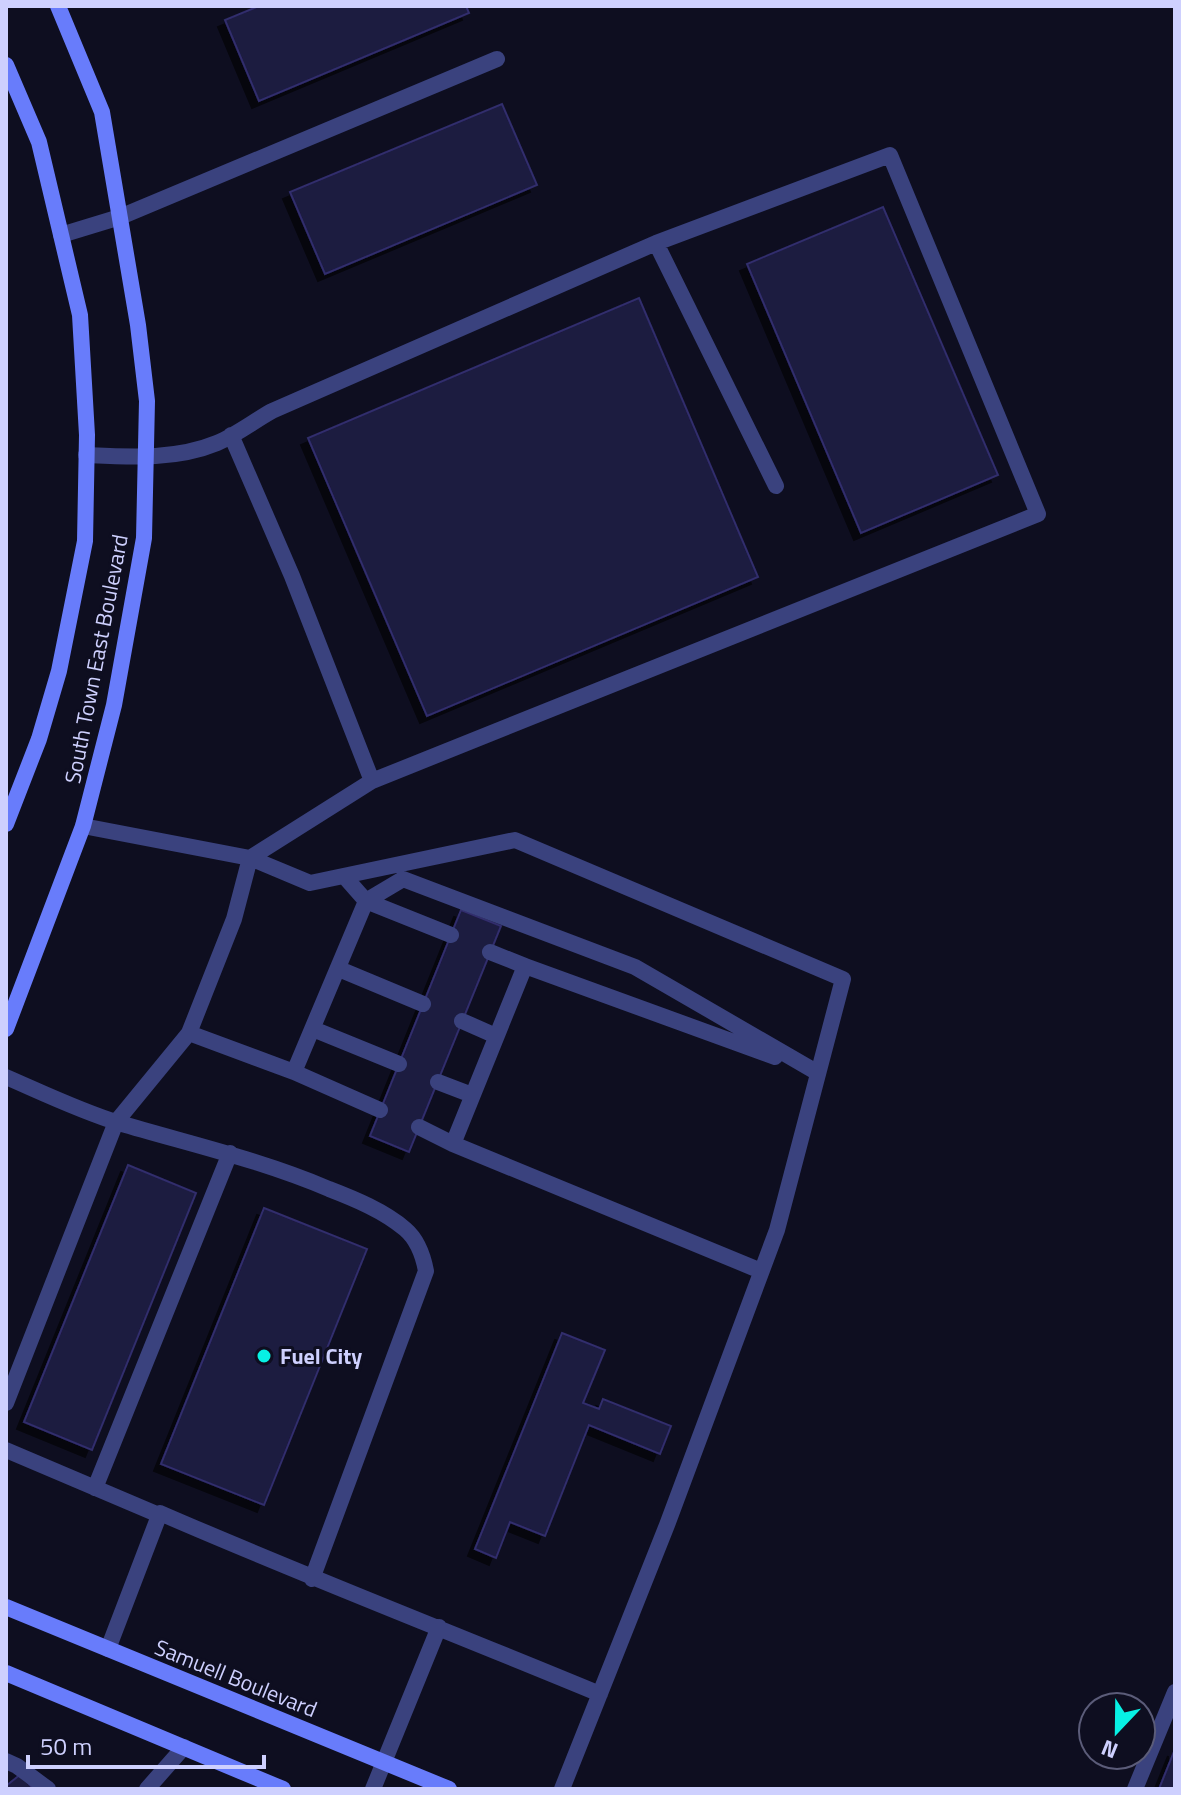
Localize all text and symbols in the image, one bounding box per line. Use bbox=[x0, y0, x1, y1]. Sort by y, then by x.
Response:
street label: South Town East Boulevard bbox=[55, 531, 137, 787]
place label: Fuel City bbox=[280, 1339, 362, 1373]
marker: Fuel City bbox=[255, 1347, 273, 1365]
street label: Samuell Boulevard bbox=[150, 1630, 322, 1726]
north arrow bbox=[1077, 1691, 1157, 1771]
scale bar bbox=[28, 1719, 264, 1769]
text: 50 m bbox=[40, 1728, 92, 1764]
text: N bbox=[1096, 1731, 1123, 1768]

